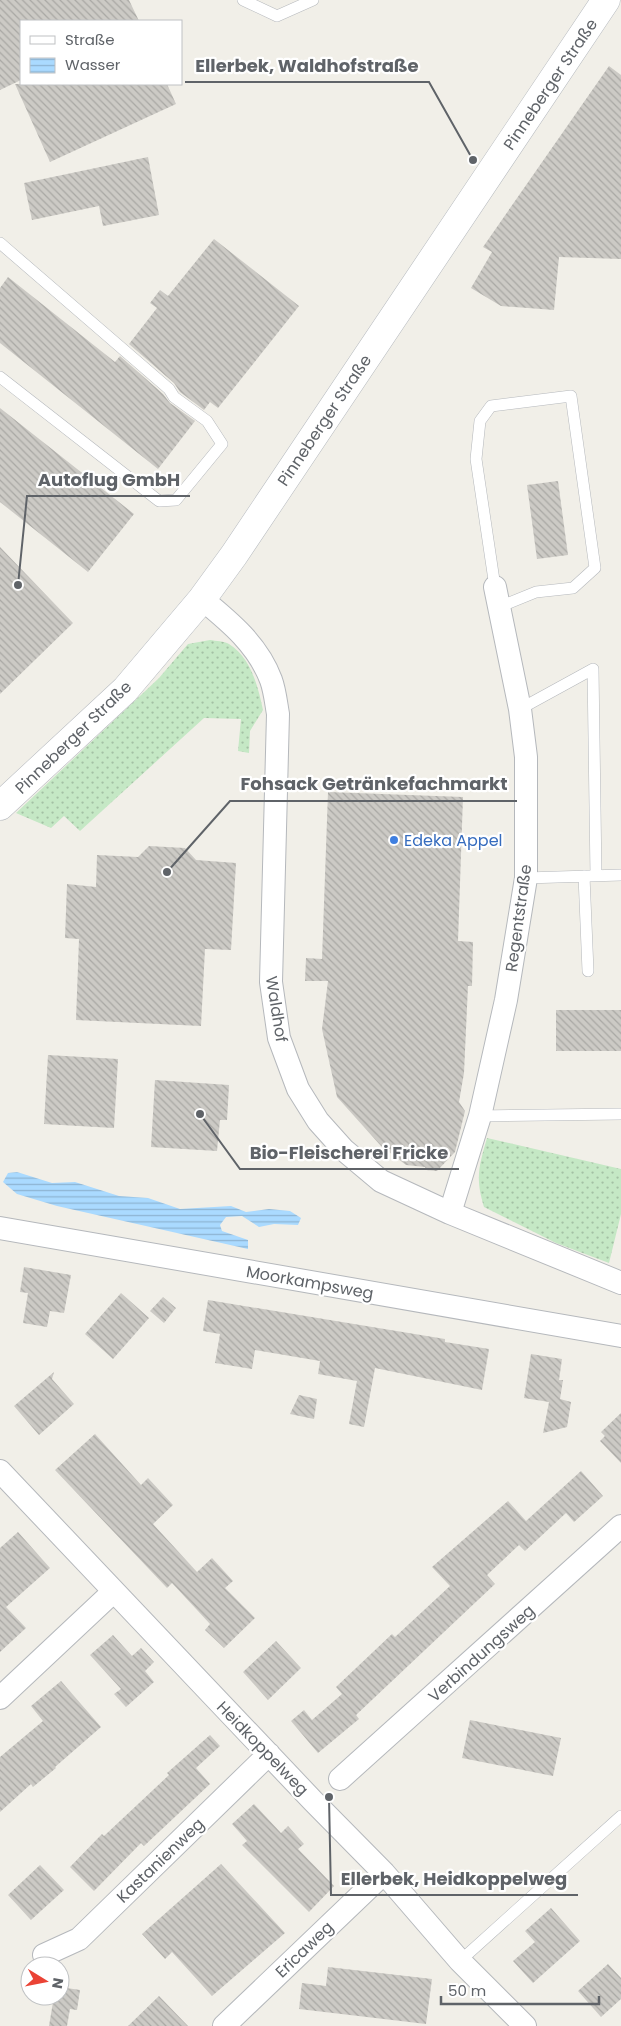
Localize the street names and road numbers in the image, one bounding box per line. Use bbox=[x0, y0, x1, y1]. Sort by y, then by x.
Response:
street label: Pinneberger Straße bbox=[498, 14, 603, 155]
street label: Pinneberger Straße bbox=[272, 350, 377, 491]
street label: Pinneberger Straße bbox=[10, 676, 137, 799]
street label: Regentstraße bbox=[500, 863, 537, 973]
street label: Waldhof bbox=[260, 974, 293, 1044]
street label: Moorkampsweg bbox=[244, 1260, 375, 1305]
street label: Verbindungsweg bbox=[423, 1599, 540, 1707]
street label: Heidkoppelweg bbox=[211, 1696, 314, 1801]
street label: Kastanienweg bbox=[112, 1813, 209, 1908]
street label: Ericaweg bbox=[270, 1916, 338, 1983]

